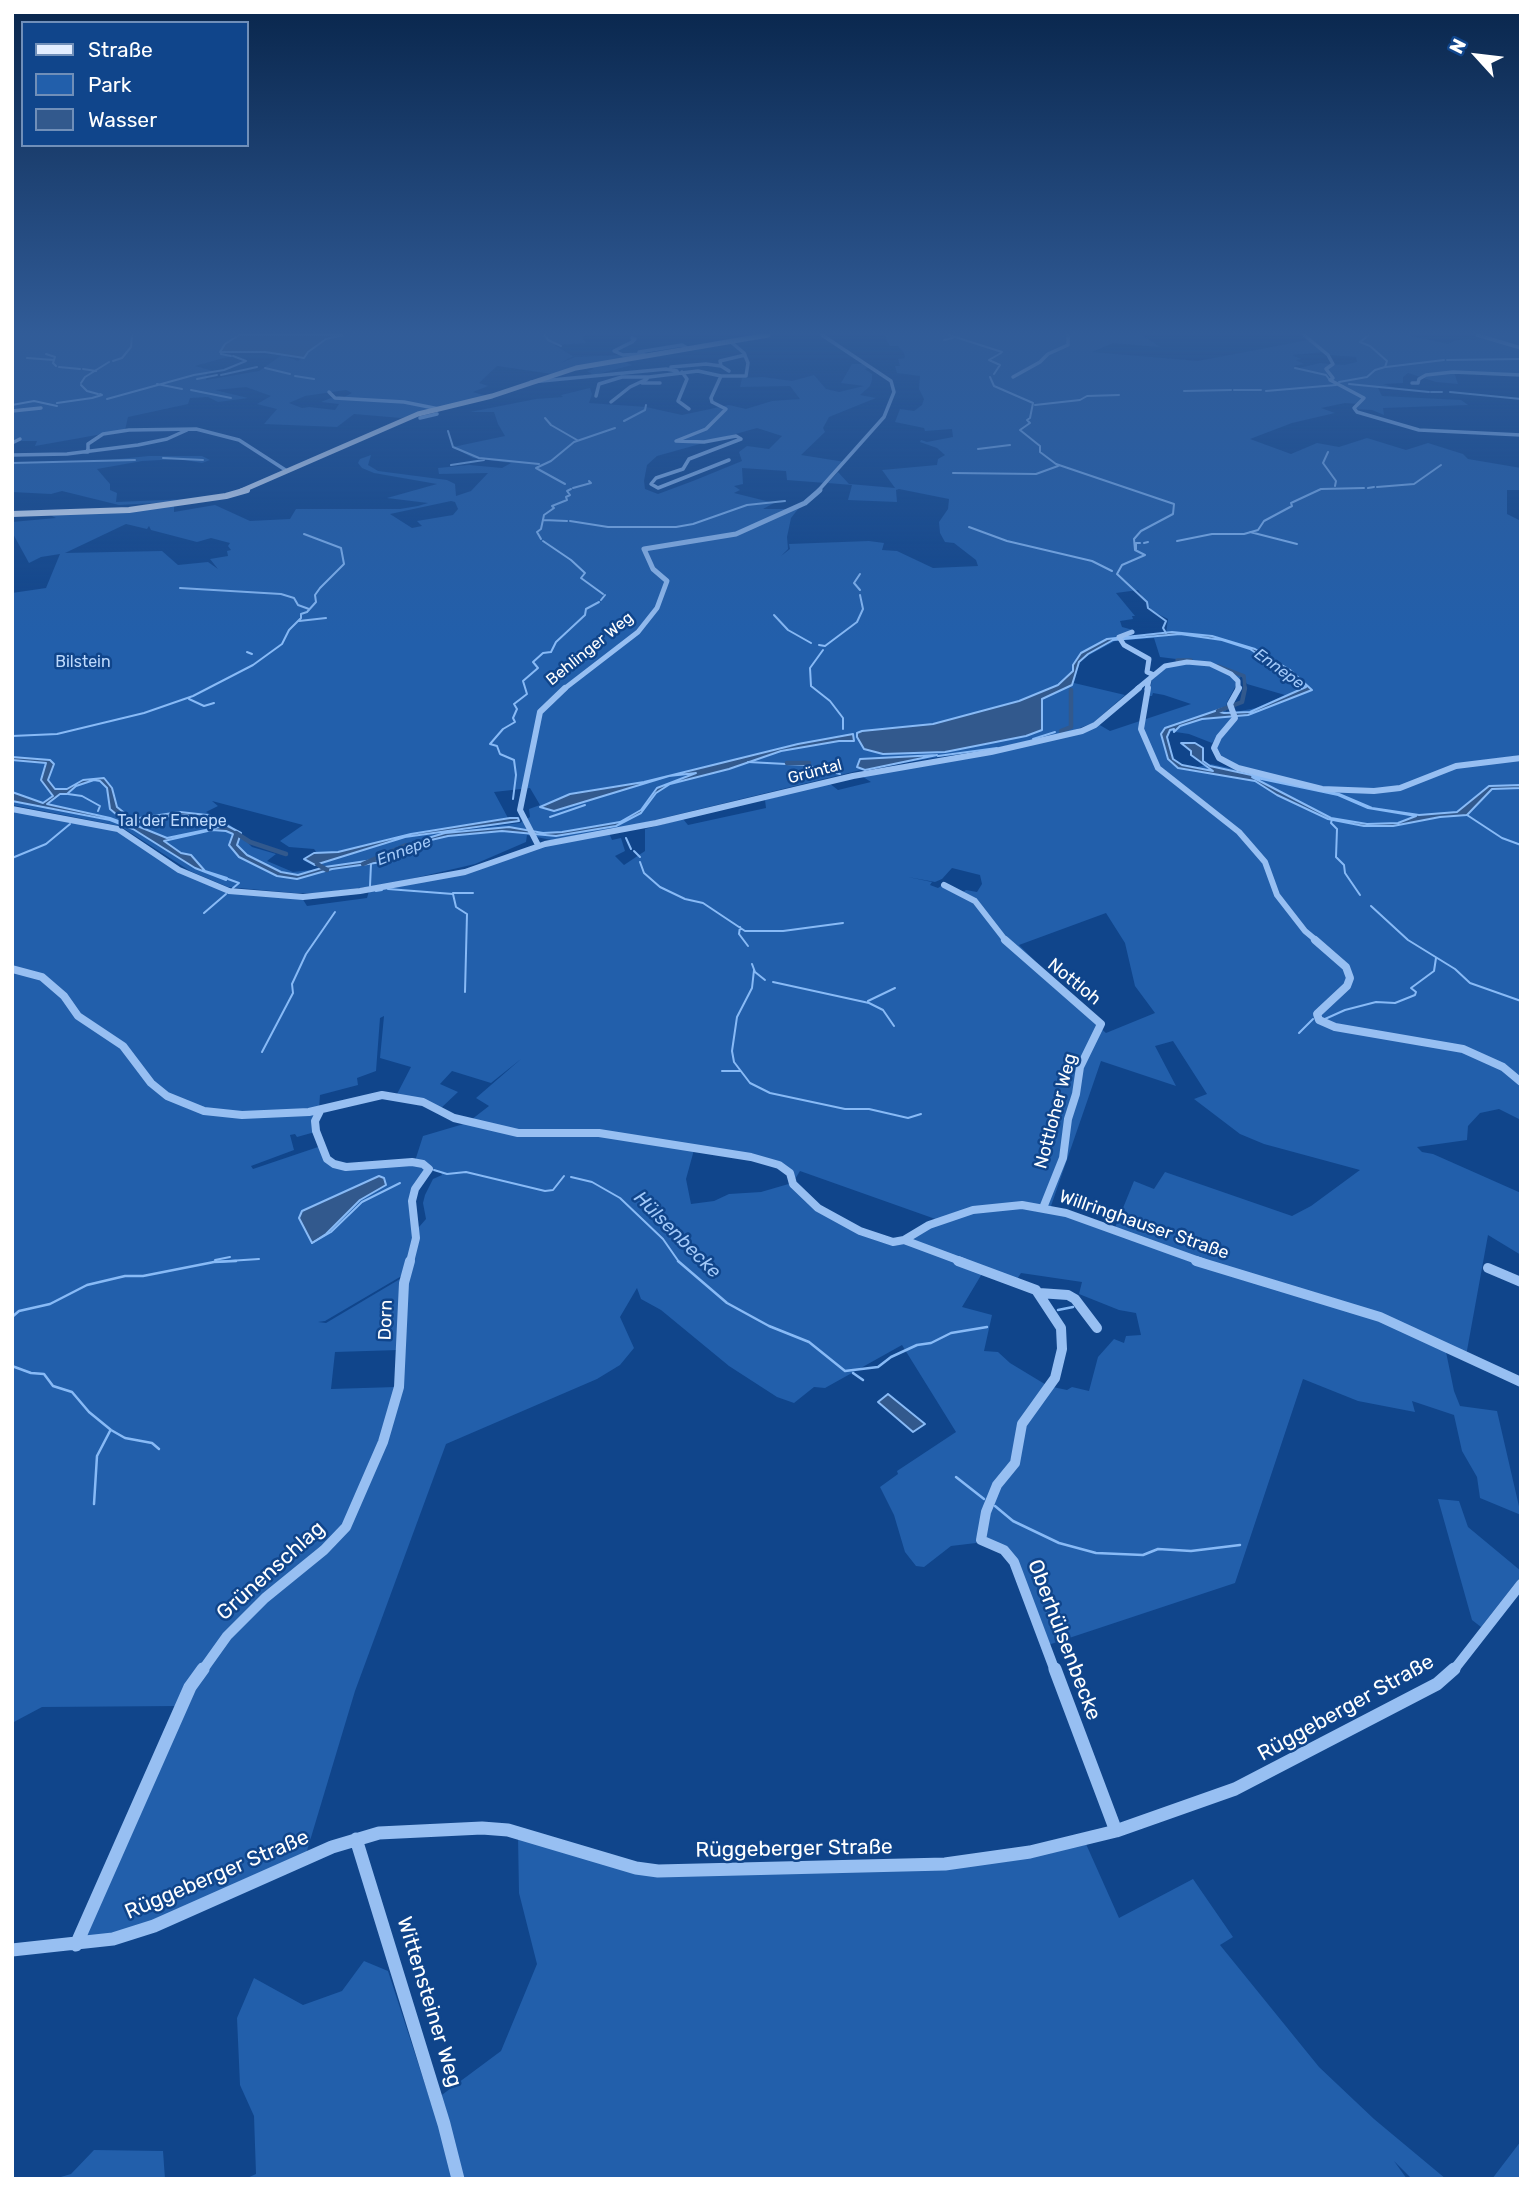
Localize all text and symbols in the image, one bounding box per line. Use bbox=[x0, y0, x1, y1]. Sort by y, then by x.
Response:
legend bbox=[21, 21, 248, 147]
north arrow bbox=[1442, 21, 1512, 91]
text: N bbox=[1444, 35, 1471, 58]
text: Straße bbox=[88, 37, 153, 62]
text: Park bbox=[88, 72, 132, 97]
text: Wasser bbox=[88, 107, 157, 132]
street label: Behlinger Weg bbox=[543, 608, 637, 690]
water label: Ennepe bbox=[1251, 645, 1307, 693]
park label: Bilstein bbox=[55, 652, 111, 672]
street label: Grüntal bbox=[786, 756, 844, 788]
park label: Tal der Ennepe bbox=[117, 811, 227, 831]
water label: Ennepe bbox=[374, 832, 434, 870]
street label: Nottloh bbox=[1043, 954, 1105, 1010]
street label: Nottloher Weg bbox=[1030, 1051, 1082, 1171]
street label: Willringhauser Straße bbox=[1056, 1186, 1232, 1264]
water label: Hülsenbecke bbox=[629, 1187, 725, 1283]
street label: Dorn bbox=[375, 1299, 397, 1341]
street label: Grünenschlag bbox=[212, 1516, 330, 1626]
street label: Oberhülsenbecke bbox=[1022, 1556, 1106, 1724]
street label: Rüggeberger Straße bbox=[1254, 1649, 1438, 1767]
street label: Rüggeberger Straße bbox=[121, 1825, 313, 1925]
street label: Rüggeberger Straße bbox=[695, 1835, 893, 1863]
street label: Wittensteiner Weg bbox=[391, 1914, 467, 2090]

